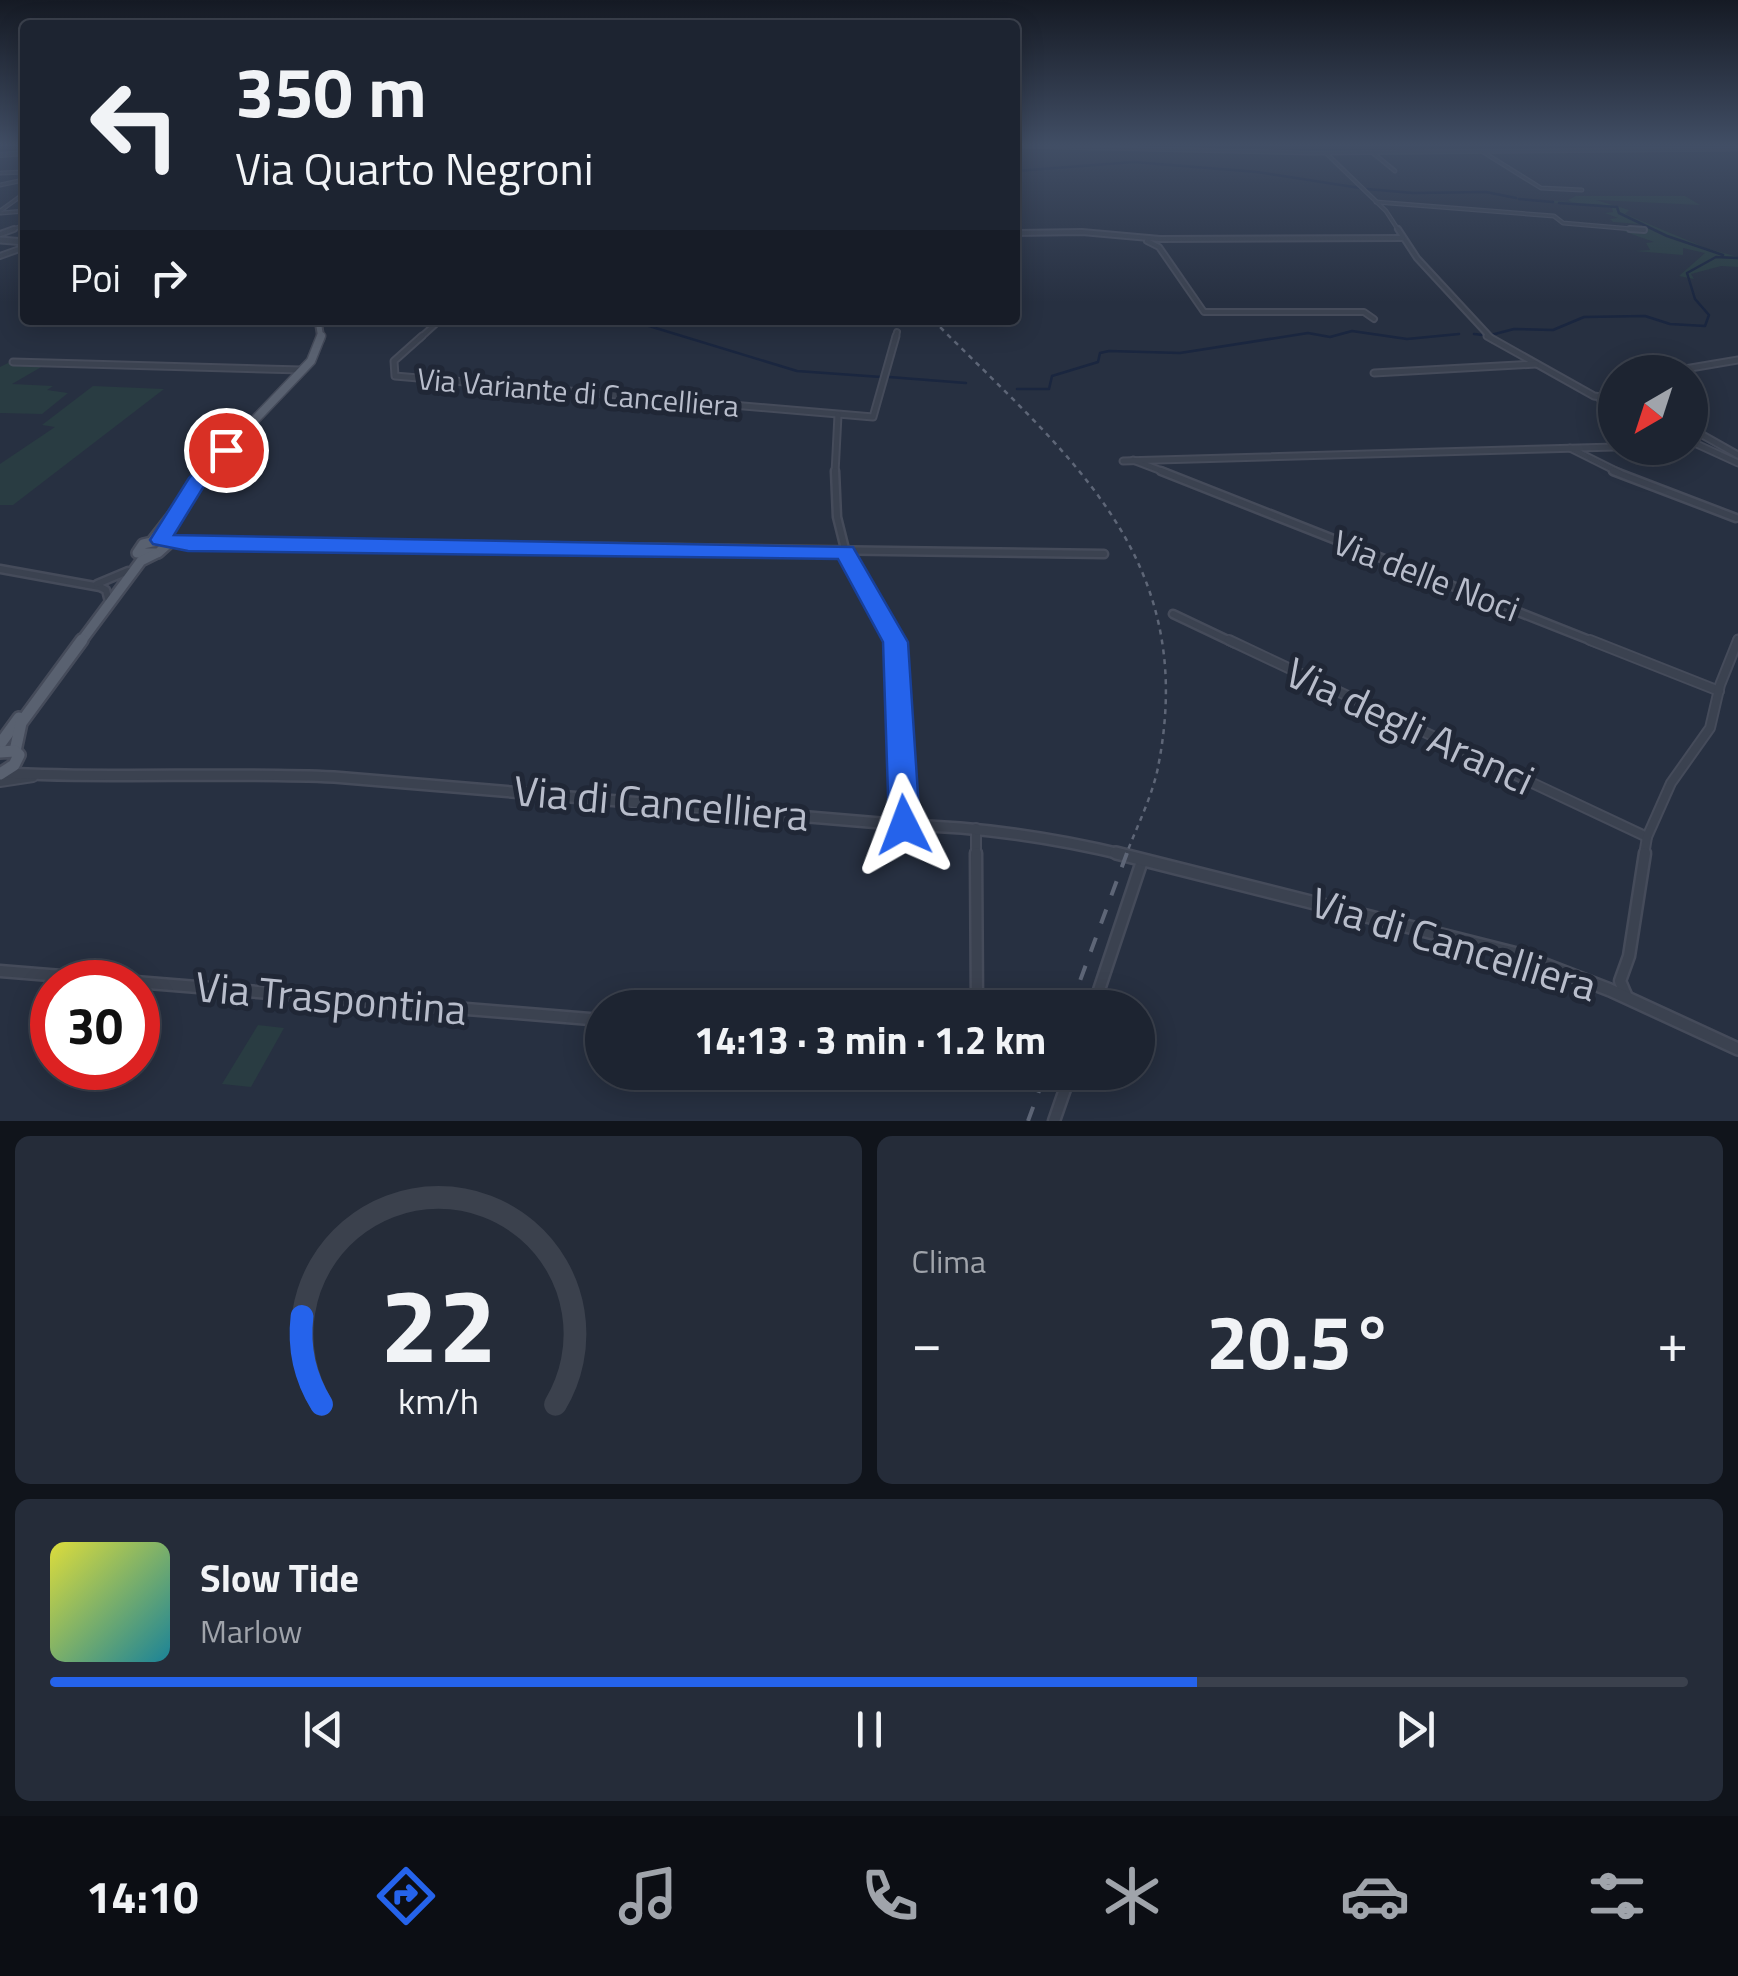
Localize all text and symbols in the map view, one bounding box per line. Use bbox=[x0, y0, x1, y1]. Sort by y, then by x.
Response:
text: 350 m bbox=[235, 38, 427, 144]
icon: left bbox=[70, 60, 200, 190]
text: Via Quarto Negroni bbox=[235, 134, 594, 202]
text: Poi bbox=[70, 249, 121, 307]
icon: right bbox=[141, 250, 196, 305]
street label: Via Variante di Cancelliera bbox=[415, 355, 741, 429]
north arrow bbox=[1598, 355, 1708, 465]
map controls bbox=[1598, 355, 1708, 465]
pin bbox=[184, 408, 269, 493]
icon: arrive bbox=[199, 423, 254, 478]
street label: Via delle Noci bbox=[1325, 515, 1527, 635]
street label: Via degli Aranci bbox=[1276, 640, 1545, 811]
street label: Via di Cancelliera bbox=[511, 757, 811, 847]
position arrow bbox=[852, 773, 956, 877]
street label: Via di Cancelliera bbox=[1304, 869, 1605, 1017]
street label: Via Traspontina bbox=[193, 953, 469, 1041]
speed limit sign: 30 bbox=[30, 960, 160, 1090]
text: 14:13 · 3 min · 1.2 km bbox=[694, 1011, 1046, 1069]
text: Clima bbox=[912, 1237, 986, 1285]
text: 22 bbox=[380, 1244, 496, 1402]
text: 20.5° bbox=[1206, 1284, 1393, 1398]
text: − bbox=[912, 1300, 942, 1383]
text: + bbox=[1657, 1300, 1688, 1383]
text: km/h bbox=[398, 1373, 479, 1428]
text: Slow Tide bbox=[200, 1549, 359, 1607]
text: Marlow bbox=[200, 1607, 303, 1655]
icon: previous bbox=[296, 1702, 351, 1757]
icon: pause bbox=[842, 1702, 897, 1757]
icon: next bbox=[1388, 1702, 1443, 1757]
icon: directions bbox=[371, 1861, 441, 1931]
icon: music bbox=[613, 1861, 683, 1931]
icon: phone bbox=[855, 1861, 925, 1931]
icon: climate bbox=[1097, 1861, 1167, 1931]
icon: car bbox=[1340, 1861, 1410, 1931]
icon: filters bbox=[1582, 1861, 1652, 1931]
text: 14:10 bbox=[86, 1862, 198, 1930]

